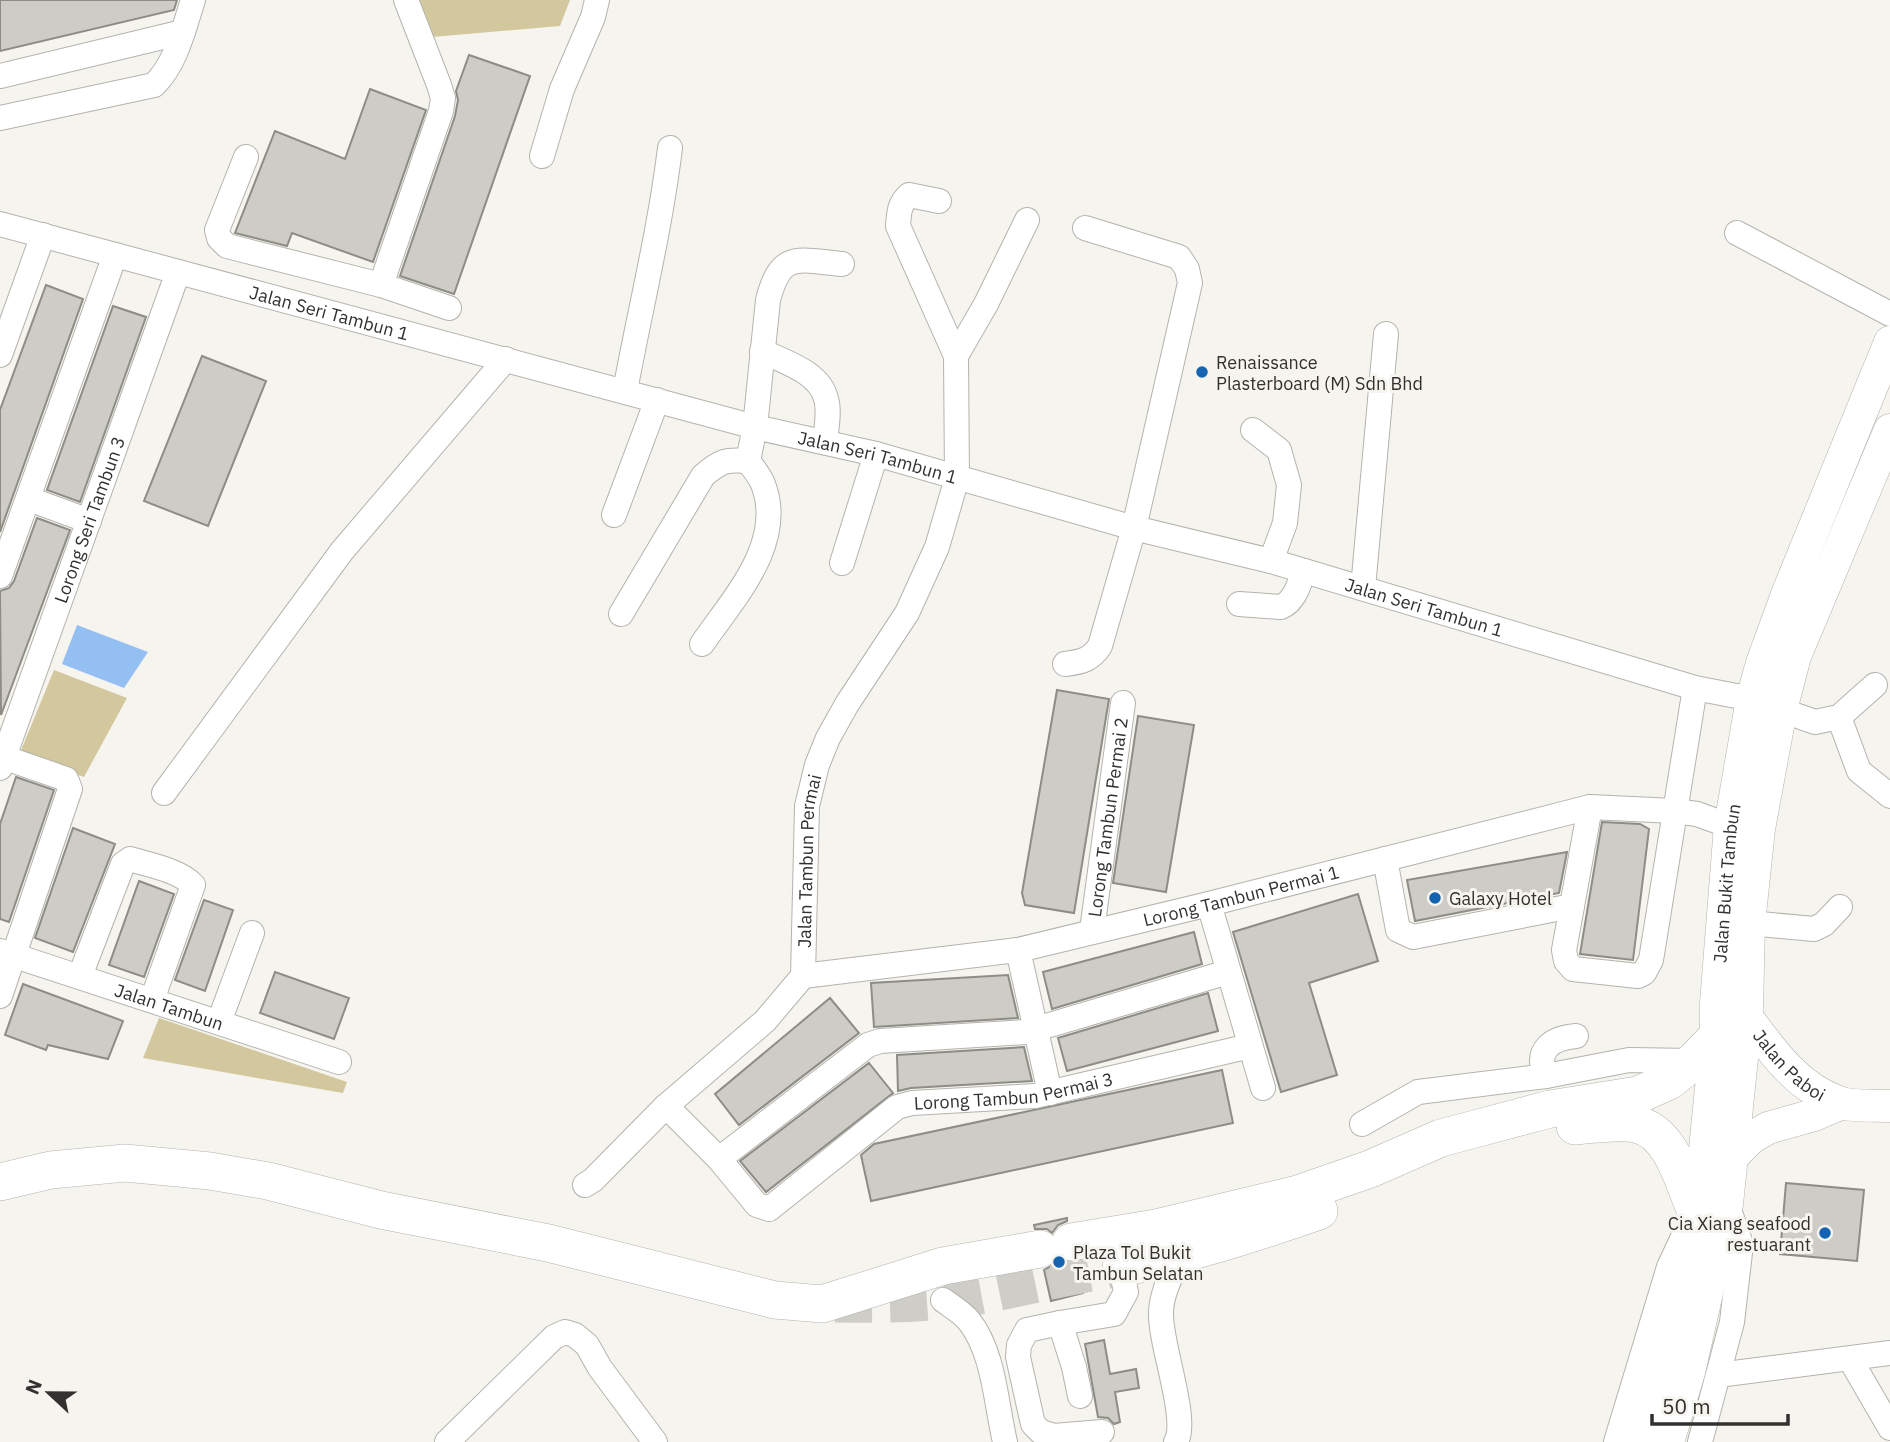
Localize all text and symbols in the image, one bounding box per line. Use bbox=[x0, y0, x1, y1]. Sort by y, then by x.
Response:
street label: Jalan Seri Tambun 1 bbox=[247, 280, 411, 345]
place label: Renaissance Plasterboard (M) Sdn Bhd bbox=[1216, 351, 1423, 395]
marker: Renaissance Plasterboard (M) Sdn Bhd bbox=[1194, 364, 1210, 380]
street label: Jalan Seri Tambun 1 bbox=[796, 425, 960, 488]
street label: Lorong Seri Tambun 3 bbox=[49, 433, 130, 606]
street label: Jalan Seri Tambun 1 bbox=[1342, 572, 1506, 641]
street label: Lorong Tambun Permai 2 bbox=[1082, 716, 1132, 918]
street label: Jalan Tambun Permai bbox=[792, 772, 826, 948]
street label: Jalan Bukit Tambun bbox=[1708, 802, 1745, 964]
street label: Lorong Tambun Permai 1 bbox=[1141, 860, 1341, 931]
place label: Galaxy Hotel bbox=[1449, 887, 1552, 910]
marker: Galaxy Hotel bbox=[1427, 890, 1443, 906]
street label: Jalan Tambun bbox=[112, 978, 227, 1035]
street label: Jalan Paboi bbox=[1748, 1025, 1830, 1106]
street label: Lorong Tambun Permai 3 bbox=[913, 1067, 1115, 1114]
place label: Cia Xiang seafood restuarant bbox=[1668, 1212, 1811, 1256]
marker: Cia Xiang seafood restuarant bbox=[1817, 1225, 1833, 1241]
place label: Plaza Tol Bukit Tambun Selatan bbox=[1073, 1241, 1204, 1285]
marker: Plaza Tol Bukit Tambun Selatan bbox=[1051, 1254, 1067, 1270]
north arrow bbox=[14, 1358, 84, 1428]
text: N bbox=[20, 1376, 47, 1398]
scale bar bbox=[1652, 1382, 1788, 1426]
text: 50 m bbox=[1662, 1392, 1711, 1420]

